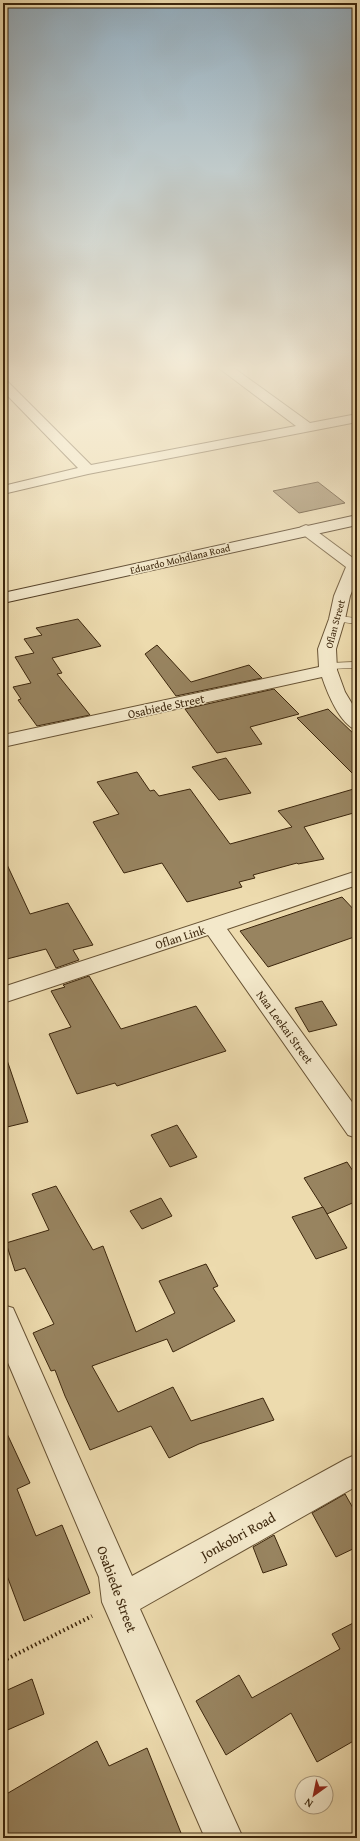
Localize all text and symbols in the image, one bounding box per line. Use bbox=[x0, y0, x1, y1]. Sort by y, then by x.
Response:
street label: Eduardo Mohdlana Road bbox=[128, 540, 232, 578]
street label: Oflan Street bbox=[321, 597, 349, 650]
street label: Osabiede Street bbox=[126, 689, 207, 722]
street label: Oflan Link bbox=[153, 921, 208, 953]
street label: Naa Leekai Street bbox=[253, 987, 318, 1068]
street label: Jonkobri Road bbox=[195, 1507, 279, 1566]
street label: Osabiede Street bbox=[92, 1543, 142, 1635]
north arrow bbox=[294, 1775, 334, 1815]
text: N bbox=[301, 1794, 316, 1812]

